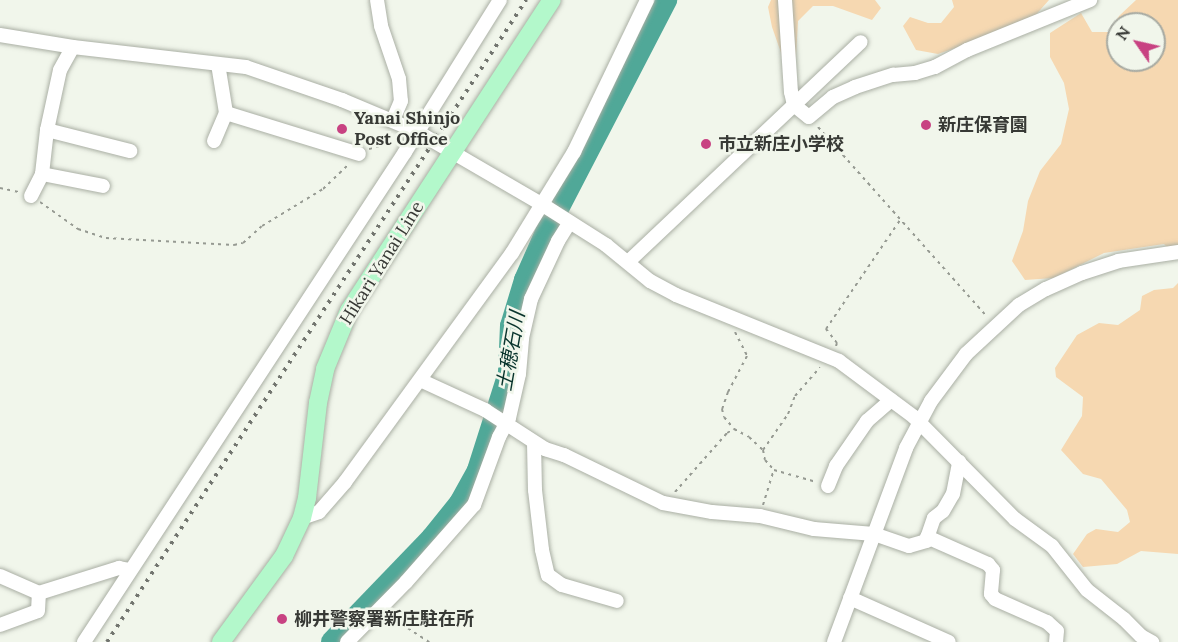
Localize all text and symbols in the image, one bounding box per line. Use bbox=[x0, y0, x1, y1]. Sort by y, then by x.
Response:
north arrow bbox=[1106, 12, 1166, 72]
text: N bbox=[1111, 22, 1134, 44]
place label: Yanai Shinjo Post Office bbox=[354, 108, 460, 150]
place label: 新庄保育園 bbox=[938, 114, 1028, 136]
marker: 新庄保育園 bbox=[919, 118, 933, 132]
marker: Yanai Shinjo Post Office bbox=[335, 122, 349, 136]
place label: 市立新庄小学校 bbox=[718, 133, 844, 155]
marker: 市立新庄小学校 bbox=[699, 137, 713, 151]
street label: Hikari Yanai Line bbox=[335, 197, 429, 329]
water label: 土穂石川 bbox=[491, 310, 529, 392]
place label: 柳井警察署新庄駐在所 bbox=[294, 608, 474, 630]
marker: 柳井警察署新庄駐在所 bbox=[275, 612, 289, 626]

